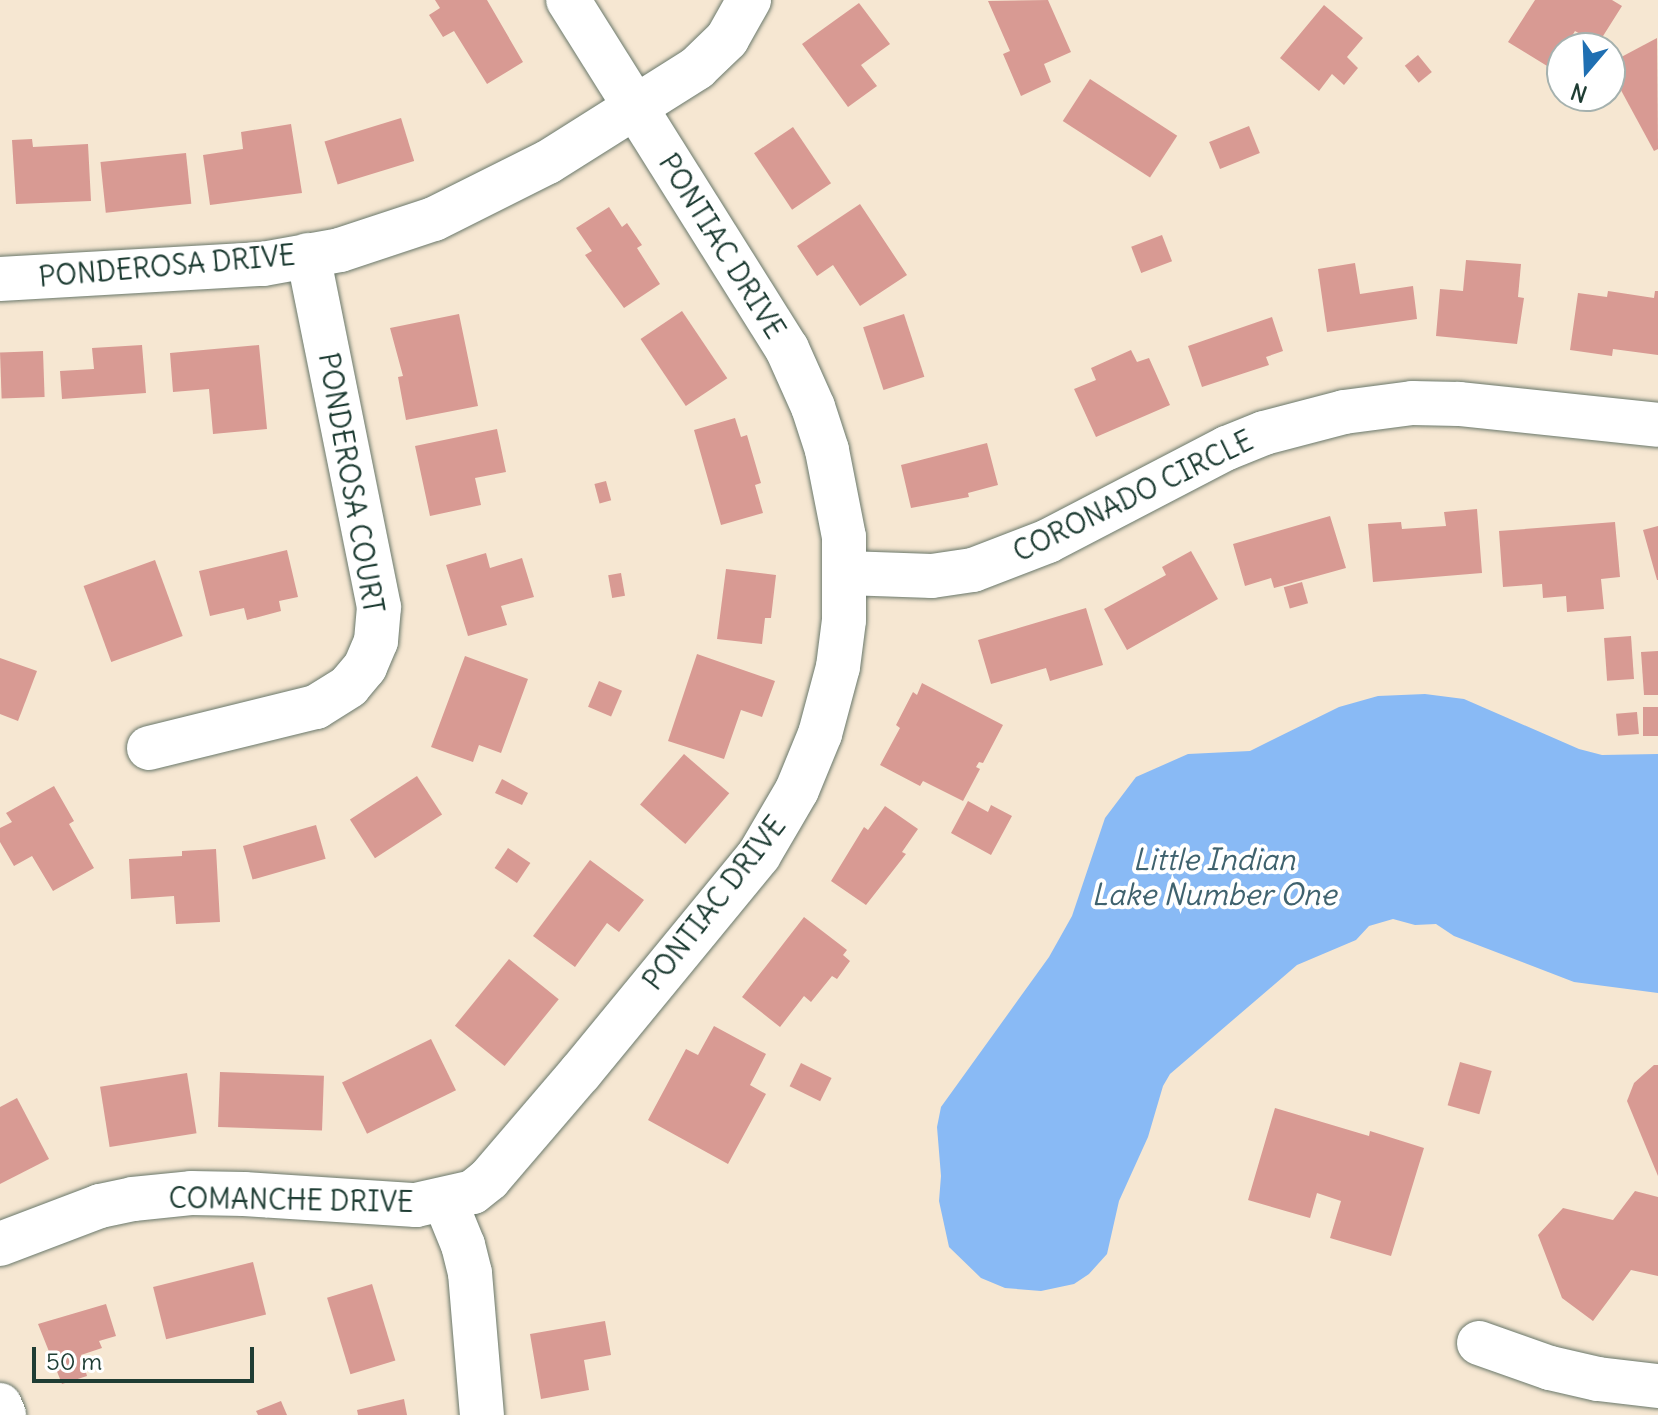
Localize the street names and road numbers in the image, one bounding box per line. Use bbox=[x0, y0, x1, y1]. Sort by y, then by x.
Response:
street label: PONTIAC DRIVE bbox=[652, 147, 792, 345]
street label: PONDEROSA DRIVE bbox=[37, 238, 297, 294]
street label: PONDEROSA COURT bbox=[312, 350, 390, 616]
street label: CORONADO CIRCLE bbox=[1008, 423, 1258, 569]
street label: PONTIAC DRIVE bbox=[636, 809, 792, 997]
street label: COMANCHE DRIVE bbox=[168, 1181, 414, 1219]

